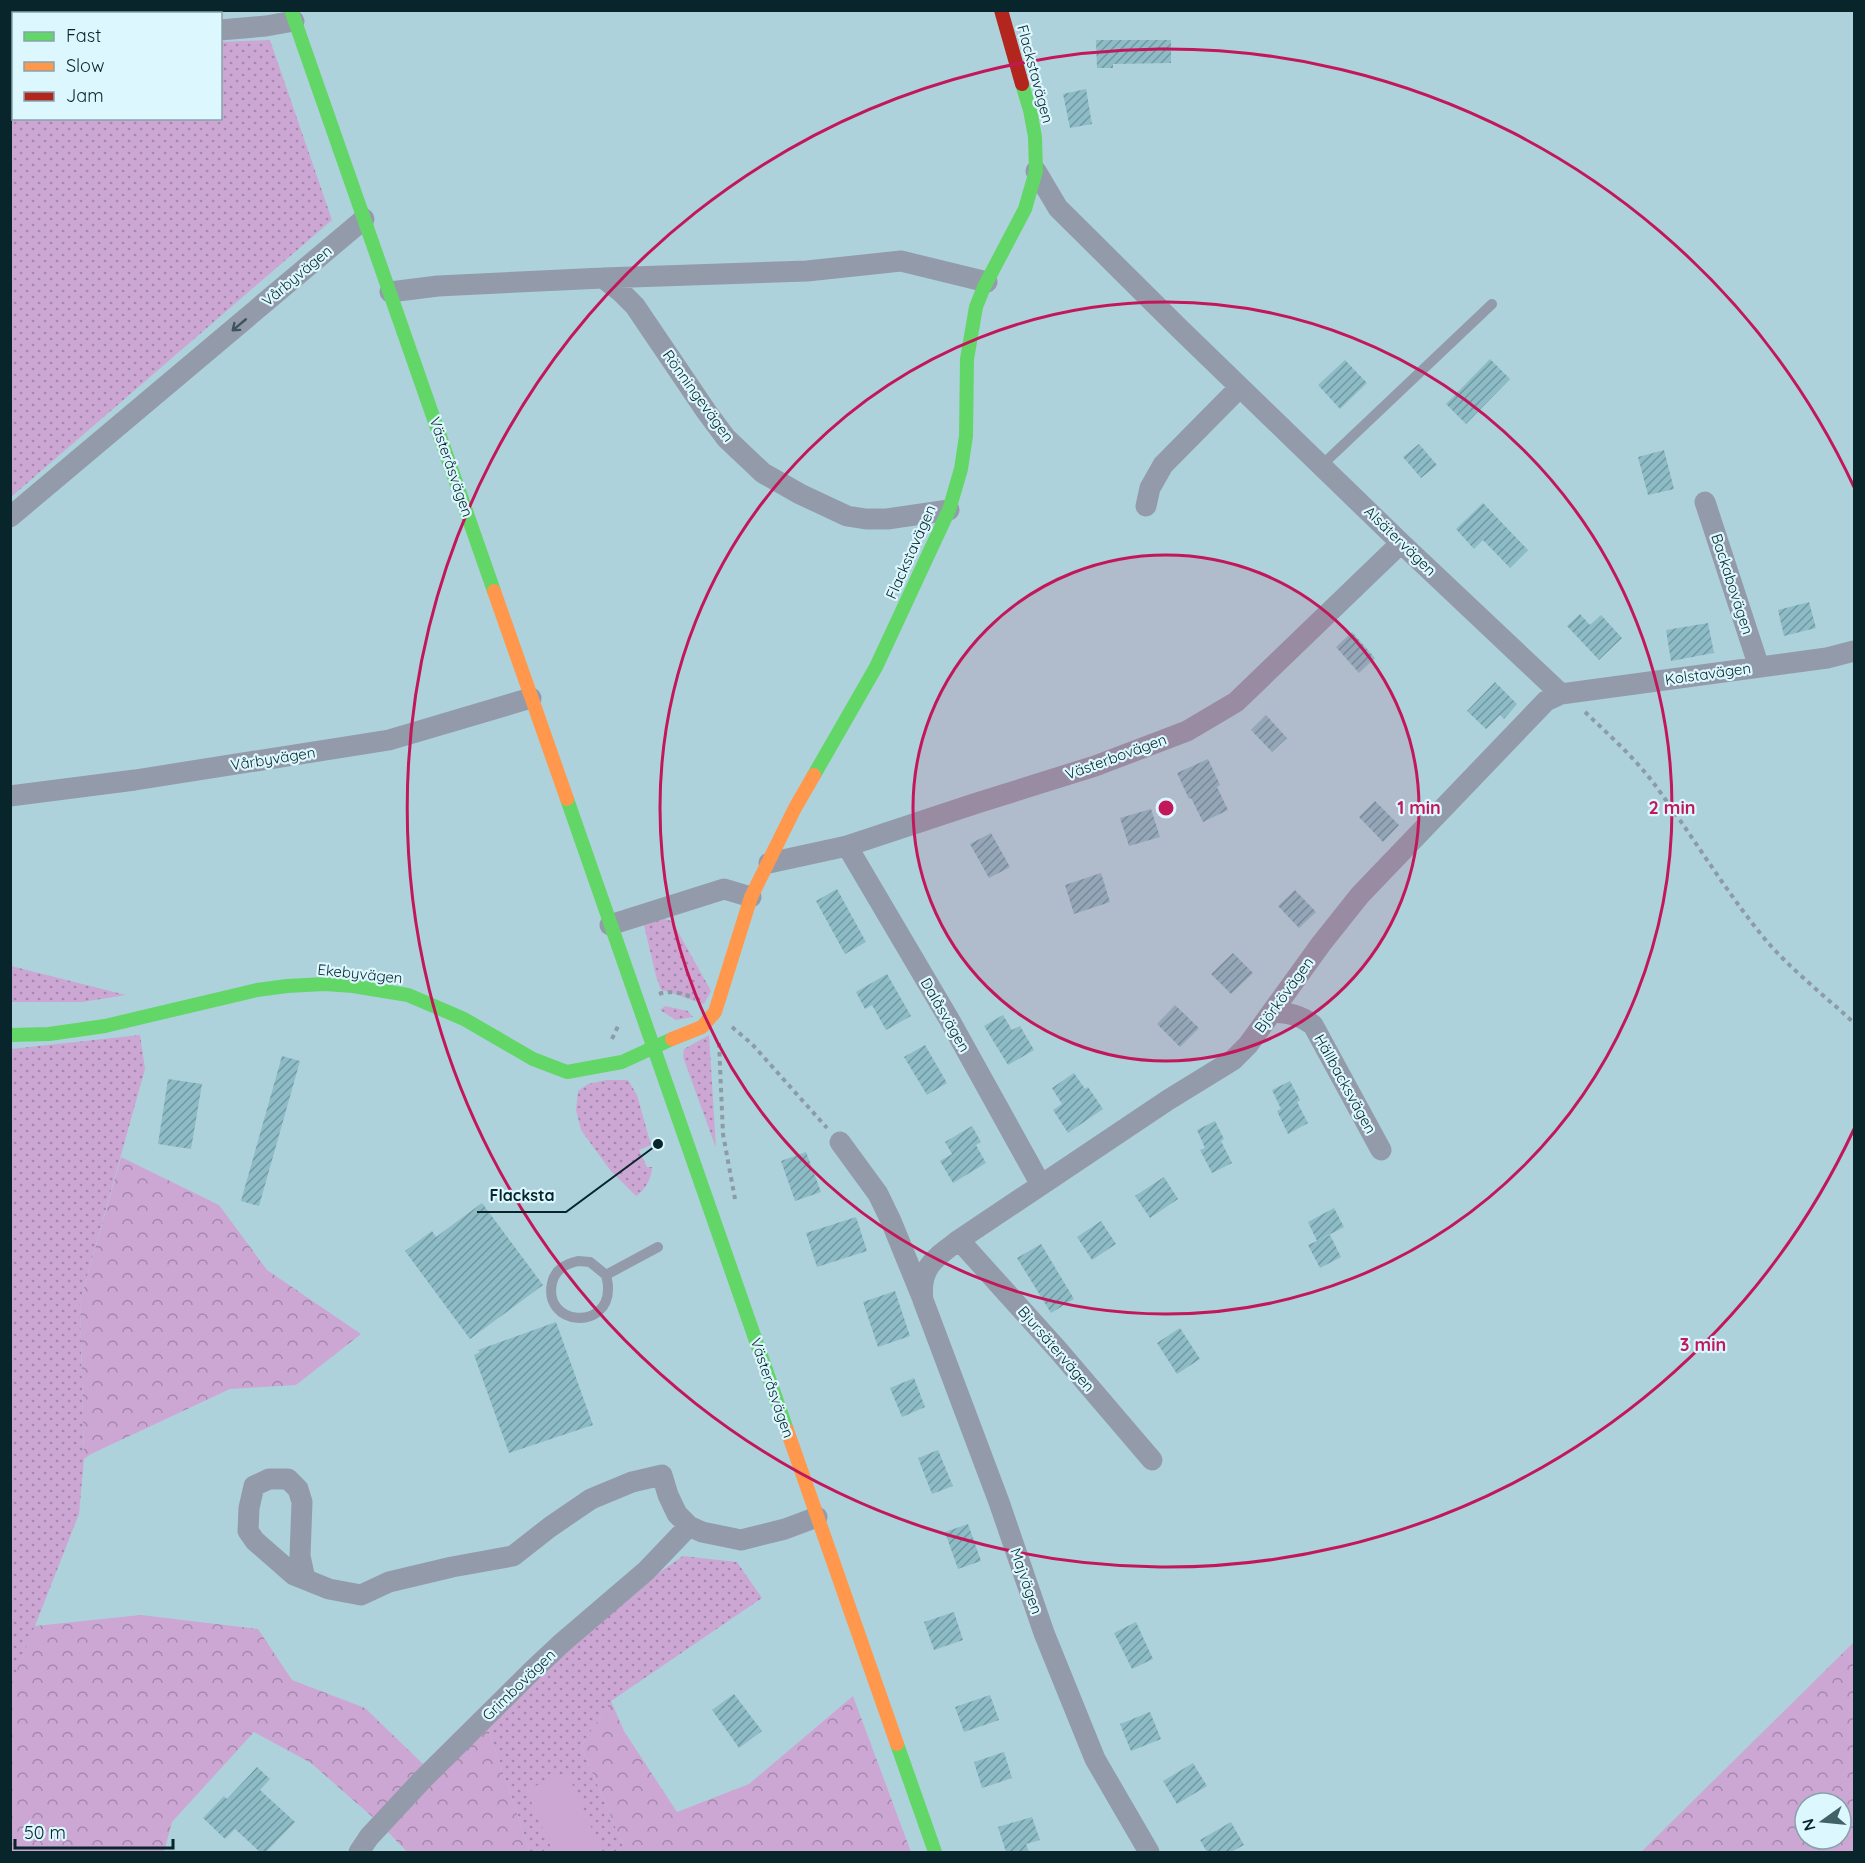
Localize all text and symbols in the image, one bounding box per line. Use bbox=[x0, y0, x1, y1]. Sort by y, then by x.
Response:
legend bbox=[12, 12, 222, 120]
street label: Flackstavägen bbox=[1013, 23, 1058, 125]
text: Fast bbox=[66, 24, 101, 47]
text: Slow bbox=[66, 54, 104, 77]
text: Jam bbox=[66, 84, 104, 107]
street label: Vårbyvägen bbox=[258, 241, 336, 310]
one-way arrow bbox=[231, 319, 247, 332]
street label: Rönningevägen bbox=[659, 346, 738, 445]
street label: Västeråsvägen bbox=[426, 414, 477, 519]
street label: Flackstavägen bbox=[881, 502, 940, 602]
street label: Alsätervägen bbox=[1360, 502, 1440, 580]
street label: Backabovägen bbox=[1707, 531, 1758, 637]
street label: Kolstavägen bbox=[1664, 658, 1752, 689]
street label: Västerbovägen bbox=[1063, 729, 1169, 784]
street label: Vårbyvägen bbox=[229, 742, 317, 775]
text: 1 min bbox=[1397, 796, 1441, 819]
text: 2 min bbox=[1649, 796, 1695, 819]
centre of rings bbox=[1156, 798, 1176, 818]
street label: Björkövägen bbox=[1250, 953, 1317, 1036]
street label: Ekebyvägen bbox=[317, 960, 404, 987]
street label: Dalåsvägen bbox=[917, 974, 974, 1055]
street label: Hällbacksvägen bbox=[1310, 1031, 1381, 1137]
callout: Flacksta bbox=[477, 1178, 566, 1212]
text: Flacksta bbox=[489, 1185, 555, 1205]
street label: Bjursätervägen bbox=[1014, 1302, 1099, 1396]
text: 3 min bbox=[1680, 1333, 1726, 1356]
street label: Västeråsvägen bbox=[747, 1335, 798, 1440]
street label: Majvägen bbox=[1006, 1545, 1047, 1616]
street label: Grimbovägen bbox=[478, 1645, 559, 1724]
north arrow bbox=[1793, 1791, 1853, 1851]
scale bar bbox=[15, 1812, 172, 1850]
text: N bbox=[1797, 1817, 1820, 1833]
text: 50 m bbox=[24, 1821, 66, 1844]

